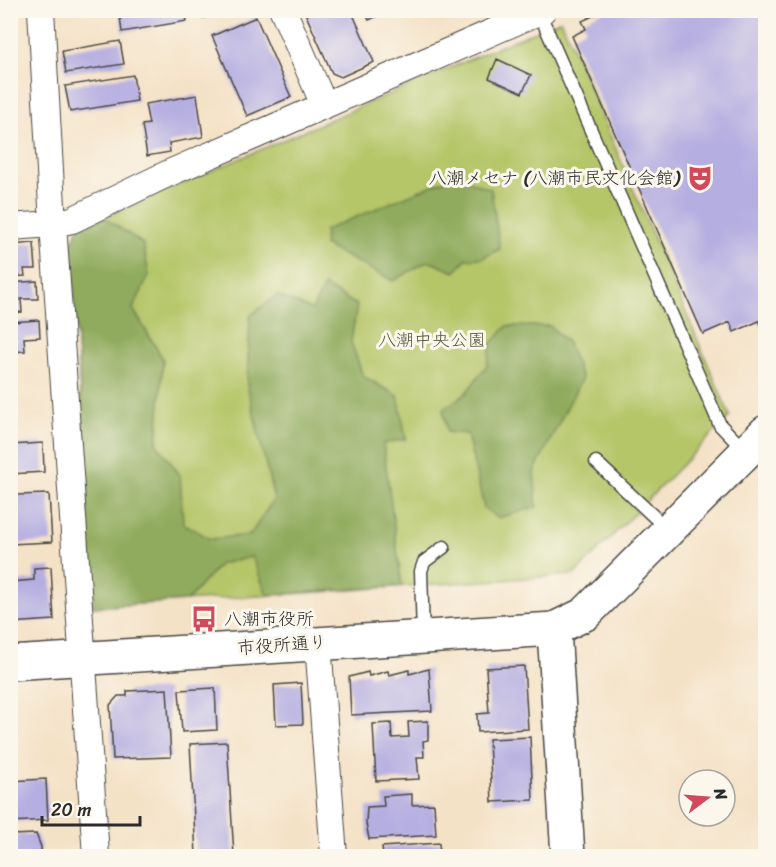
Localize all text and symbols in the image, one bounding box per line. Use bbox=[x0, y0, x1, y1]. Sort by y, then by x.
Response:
place label: 八潮メセナ (八潮市民文化会館) bbox=[429, 162, 682, 194]
theatre icon: 八潮メセナ (八潮市民文化会館) bbox=[685, 163, 715, 193]
park label: 八潮中央公園 bbox=[378, 324, 486, 356]
place label: 八潮市役所 bbox=[224, 603, 314, 635]
bus stop icon: 八潮市役所 bbox=[189, 604, 219, 634]
street label: 市役所通り bbox=[236, 626, 328, 664]
north arrow bbox=[677, 768, 737, 828]
text: N bbox=[705, 784, 737, 804]
scale bar bbox=[42, 789, 140, 827]
text: 20 m bbox=[51, 794, 91, 826]

